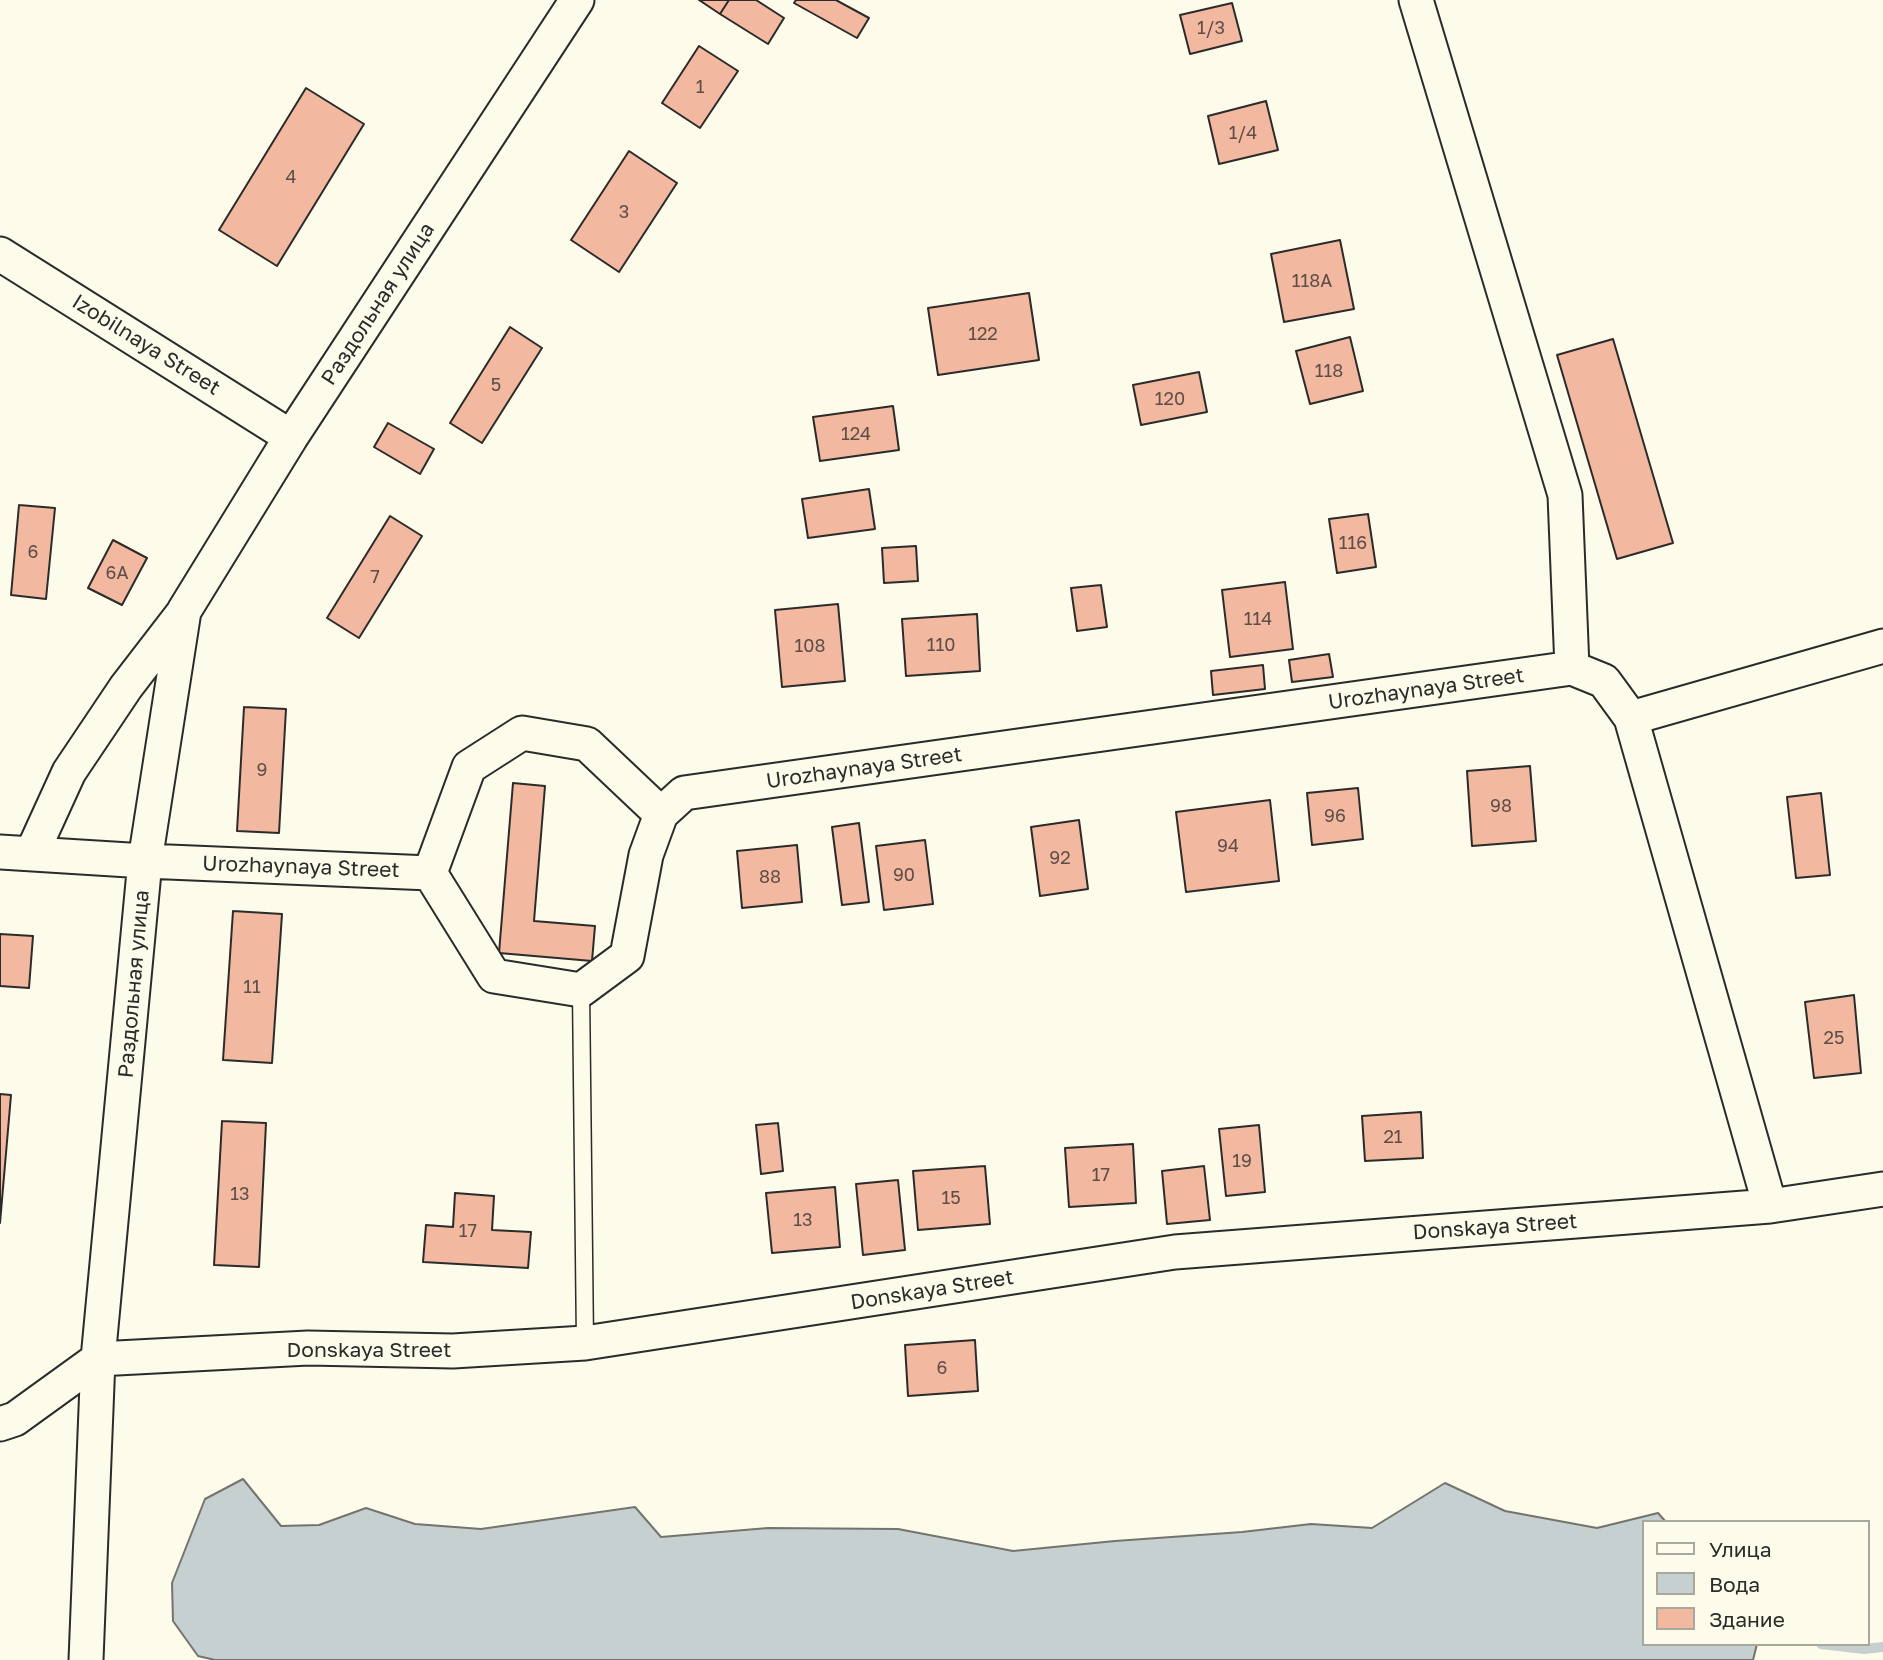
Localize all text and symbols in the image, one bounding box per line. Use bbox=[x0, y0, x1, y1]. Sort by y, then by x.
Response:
house number: 1/3 bbox=[1197, 17, 1225, 39]
house number: 1 bbox=[696, 76, 704, 98]
house number: 1/4 bbox=[1229, 122, 1257, 144]
house number: 4 bbox=[286, 166, 296, 188]
house number: 3 bbox=[619, 201, 629, 223]
street label: Раздольная улица bbox=[316, 218, 440, 390]
house number: 118А bbox=[1292, 270, 1332, 292]
street label: Izobilnaya Street bbox=[67, 289, 225, 401]
house number: 122 bbox=[968, 323, 998, 345]
house number: 118 bbox=[1315, 360, 1343, 382]
house number: 5 bbox=[491, 374, 501, 396]
house number: 120 bbox=[1155, 388, 1185, 410]
house number: 124 bbox=[841, 423, 871, 445]
house number: 116 bbox=[1339, 532, 1367, 554]
house number: 6 bbox=[28, 541, 38, 563]
house number: 6А bbox=[106, 562, 128, 584]
house number: 7 bbox=[370, 566, 380, 588]
house number: 114 bbox=[1244, 608, 1272, 630]
house number: 110 bbox=[927, 634, 955, 656]
house number: 108 bbox=[795, 635, 825, 657]
street label: Urozhaynaya Street bbox=[1326, 663, 1526, 715]
street label: Urozhaynaya Street bbox=[764, 742, 964, 794]
house number: 9 bbox=[257, 759, 267, 781]
house number: 98 bbox=[1490, 795, 1512, 817]
house number: 96 bbox=[1324, 805, 1346, 827]
house number: 94 bbox=[1217, 835, 1239, 857]
house number: 92 bbox=[1049, 847, 1071, 869]
street label: Urozhaynaya Street bbox=[202, 851, 400, 883]
house number: 90 bbox=[893, 864, 915, 886]
house number: 88 bbox=[759, 866, 781, 888]
street label: Раздольная улица bbox=[113, 889, 155, 1079]
house number: 11 bbox=[243, 976, 261, 998]
house number: 25 bbox=[1824, 1027, 1844, 1049]
house number: 21 bbox=[1383, 1126, 1403, 1148]
house number: 19 bbox=[1232, 1150, 1252, 1172]
house number: 17 bbox=[1092, 1164, 1110, 1186]
house number: 13 bbox=[230, 1183, 250, 1205]
house number: 15 bbox=[941, 1187, 961, 1209]
house number: 13 bbox=[793, 1209, 813, 1231]
street label: Donskaya Street bbox=[1412, 1209, 1578, 1245]
house number: 17 bbox=[459, 1220, 477, 1242]
street label: Donskaya Street bbox=[849, 1265, 1015, 1315]
street label: Donskaya Street bbox=[287, 1337, 451, 1363]
house number: 6 bbox=[937, 1357, 947, 1379]
legend bbox=[1642, 1520, 1869, 1646]
text: Улица bbox=[1709, 1536, 1772, 1562]
text: Вода bbox=[1709, 1571, 1760, 1597]
text: Здание bbox=[1709, 1606, 1785, 1632]

